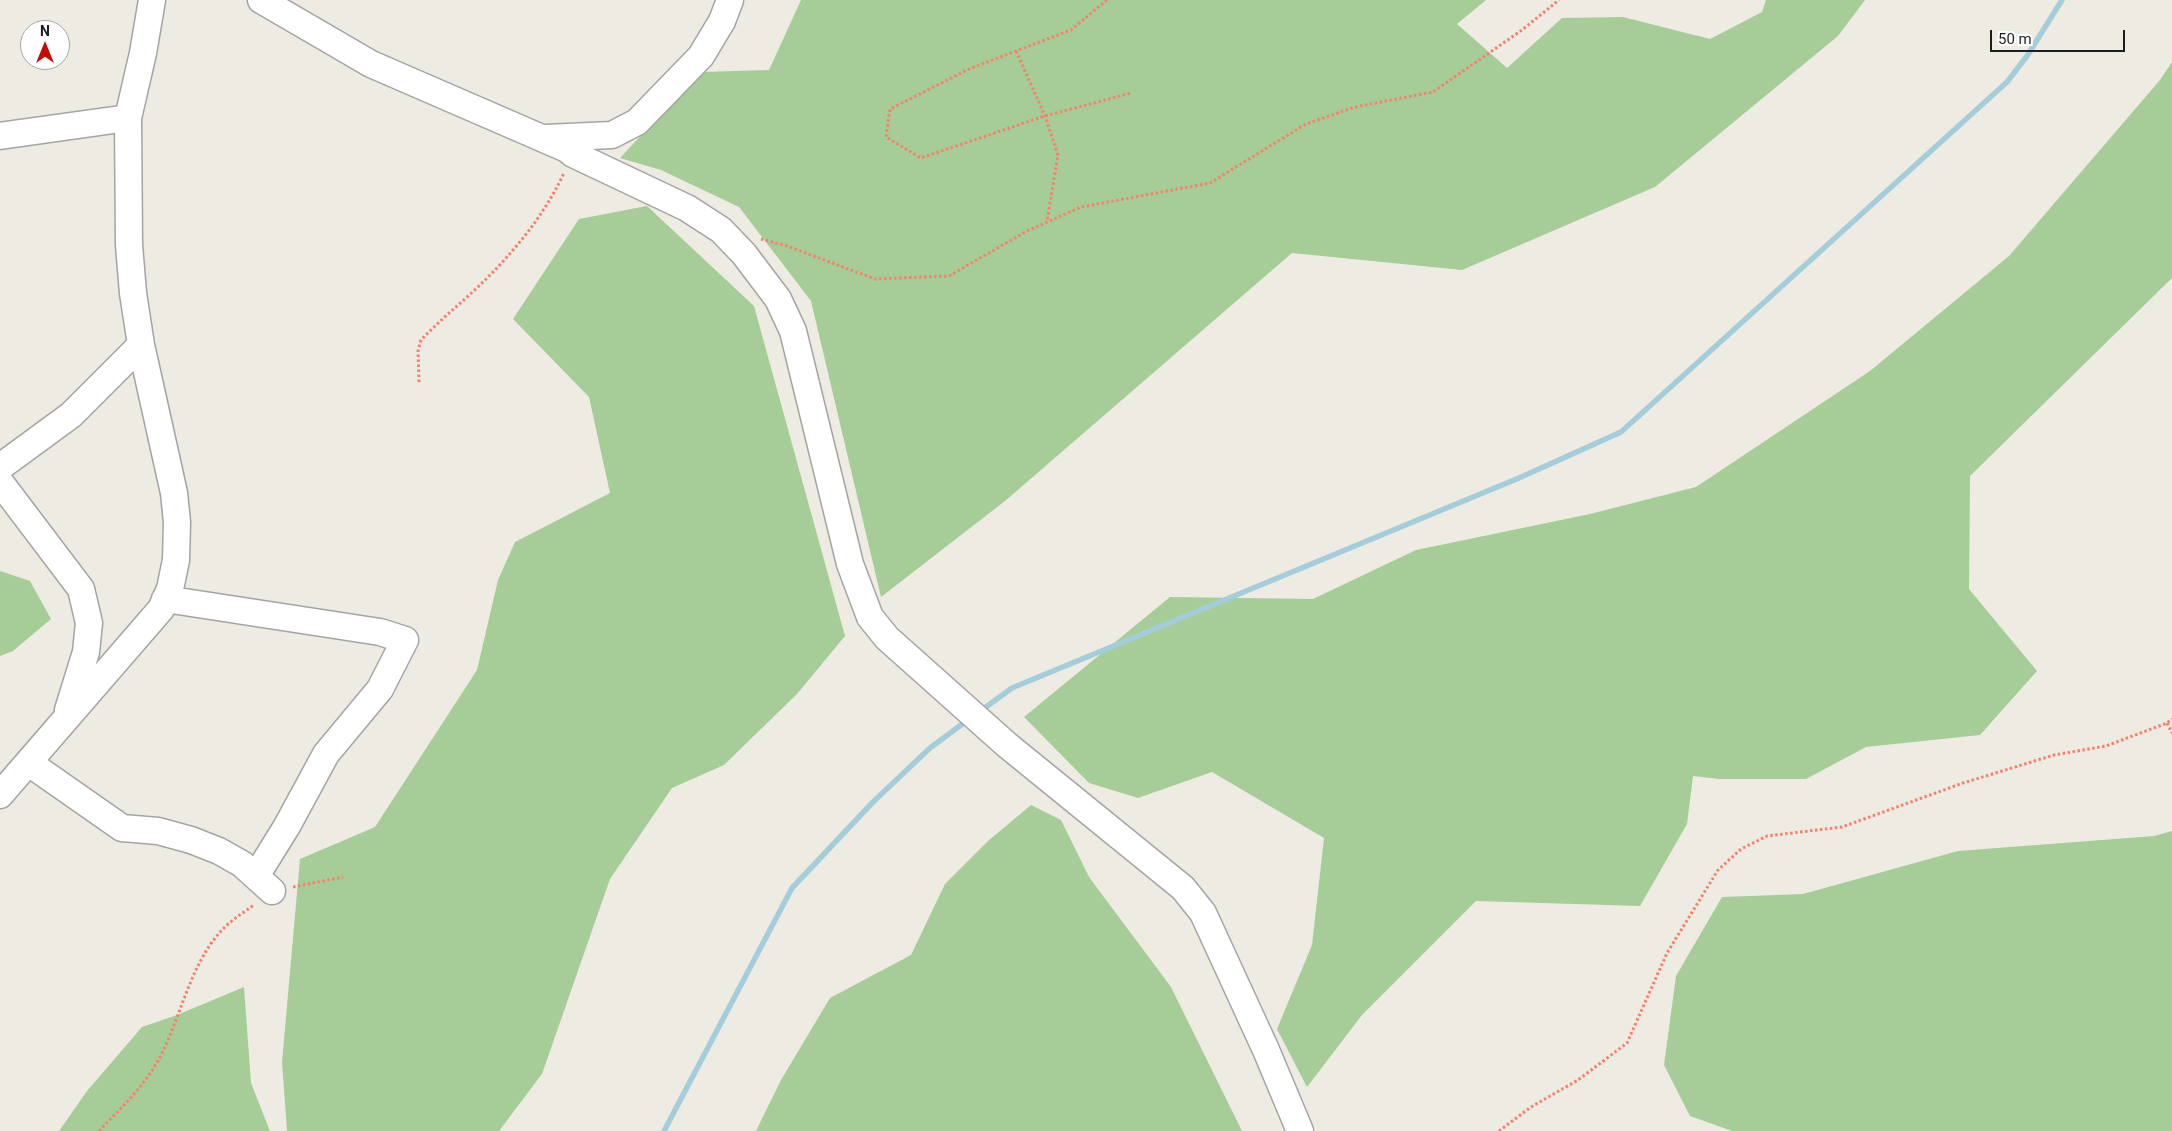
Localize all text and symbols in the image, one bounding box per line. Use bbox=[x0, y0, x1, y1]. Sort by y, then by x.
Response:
north arrow bbox=[20, 20, 70, 70]
scale bar bbox=[1992, 20, 2127, 52]
text: N bbox=[40, 23, 50, 39]
text: 50 m bbox=[1998, 30, 2032, 48]

